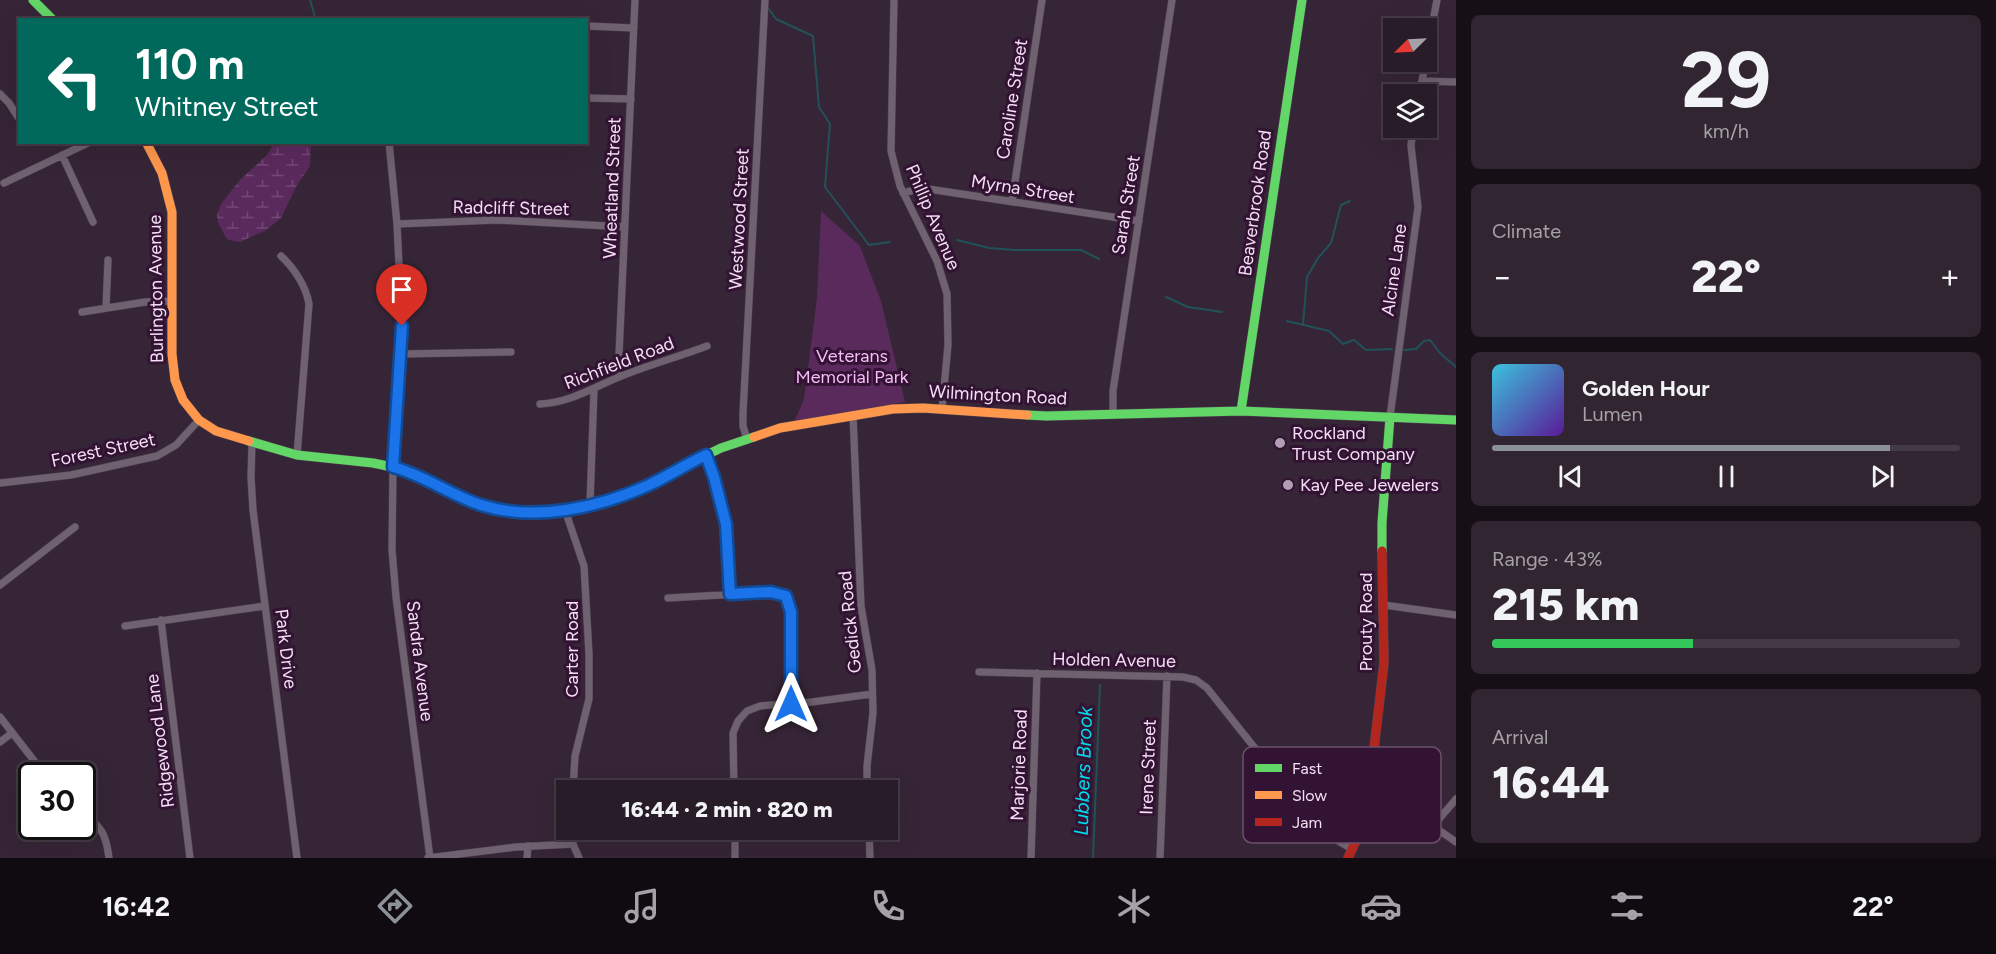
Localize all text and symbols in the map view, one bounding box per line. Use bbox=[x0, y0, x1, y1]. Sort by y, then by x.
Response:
north arrow bbox=[1383, 18, 1437, 72]
map controls bbox=[1383, 18, 1437, 138]
text: 29 bbox=[1681, 33, 1771, 127]
street label: Caroline Street bbox=[992, 37, 1032, 161]
text: 110 m bbox=[135, 39, 244, 90]
icon: left bbox=[36, 42, 114, 120]
button: layers bbox=[1383, 84, 1437, 138]
text: Whitney Street bbox=[135, 90, 318, 123]
street label: Wheatland Street bbox=[599, 117, 625, 259]
text: km/h bbox=[1703, 119, 1749, 143]
street label: Beaverbrook Road bbox=[1234, 129, 1276, 277]
street label: Westwood Street bbox=[724, 147, 754, 290]
street label: Sarah Street bbox=[1107, 154, 1145, 256]
street label: Phillip Avenue bbox=[901, 161, 965, 273]
street label: Myrna Street bbox=[969, 170, 1077, 208]
street label: Radcliff Street bbox=[452, 196, 570, 220]
street label: Burlington Avenue bbox=[144, 214, 168, 363]
text: Climate bbox=[1492, 219, 1561, 243]
street label: Alcine Lane bbox=[1377, 222, 1411, 317]
text: 22° bbox=[1691, 249, 1761, 303]
text: − bbox=[1492, 257, 1513, 296]
text: + bbox=[1939, 257, 1960, 296]
pin bbox=[376, 264, 427, 326]
icon: arrive bbox=[385, 273, 418, 306]
street label: Richfield Road bbox=[561, 332, 677, 394]
park label: Veterans Memorial Park bbox=[796, 345, 909, 388]
text: Golden Hour bbox=[1582, 375, 1710, 402]
street label: Wilmington Road bbox=[928, 380, 1068, 410]
text: Lumen bbox=[1582, 402, 1643, 426]
place label: Rockland Trust Company bbox=[1292, 422, 1415, 465]
street label: Forest Street bbox=[49, 428, 157, 472]
marker: Rockland Trust Company bbox=[1273, 436, 1287, 450]
icon: previous bbox=[1554, 460, 1587, 493]
icon: pause bbox=[1710, 460, 1743, 493]
icon: next bbox=[1866, 460, 1899, 493]
place label: Kay Pee Jewelers bbox=[1300, 474, 1439, 496]
marker: Kay Pee Jewelers bbox=[1281, 478, 1295, 492]
text: Range · 43% bbox=[1492, 547, 1603, 571]
street label: Gedick Road bbox=[834, 570, 866, 674]
street label: Prouty Road bbox=[1355, 572, 1377, 672]
text: 215 km bbox=[1492, 577, 1639, 631]
street label: Sandra Avenue bbox=[402, 599, 438, 723]
street label: Carter Road bbox=[561, 601, 583, 697]
street label: Park Drive bbox=[270, 608, 302, 690]
street label: Holden Avenue bbox=[1052, 648, 1176, 672]
position arrow bbox=[759, 672, 823, 736]
street label: Ridgewood Lane bbox=[141, 673, 179, 809]
water label: Lubbers Brook bbox=[1069, 705, 1097, 836]
street label: Marjorie Road bbox=[1006, 709, 1032, 821]
street label: Irene Street bbox=[1135, 719, 1161, 815]
text: Arrival bbox=[1492, 725, 1548, 749]
legend bbox=[1243, 747, 1441, 843]
text: 16:44 bbox=[1492, 755, 1610, 809]
text: Fast bbox=[1292, 759, 1322, 778]
speed limit sign: 30 bbox=[18, 762, 96, 840]
text: Slow bbox=[1292, 786, 1327, 805]
text: 16:44 · 2 min · 820 m bbox=[621, 796, 833, 823]
text: Jam bbox=[1292, 813, 1322, 832]
icon: directions bbox=[374, 885, 416, 927]
icon: music bbox=[621, 885, 663, 927]
icon: phone bbox=[867, 885, 909, 927]
icon: climate bbox=[1113, 885, 1155, 927]
icon: car bbox=[1360, 885, 1402, 927]
icon: filters bbox=[1606, 885, 1648, 927]
text: 16:42 bbox=[102, 890, 170, 923]
text: 22° bbox=[1852, 890, 1894, 923]

